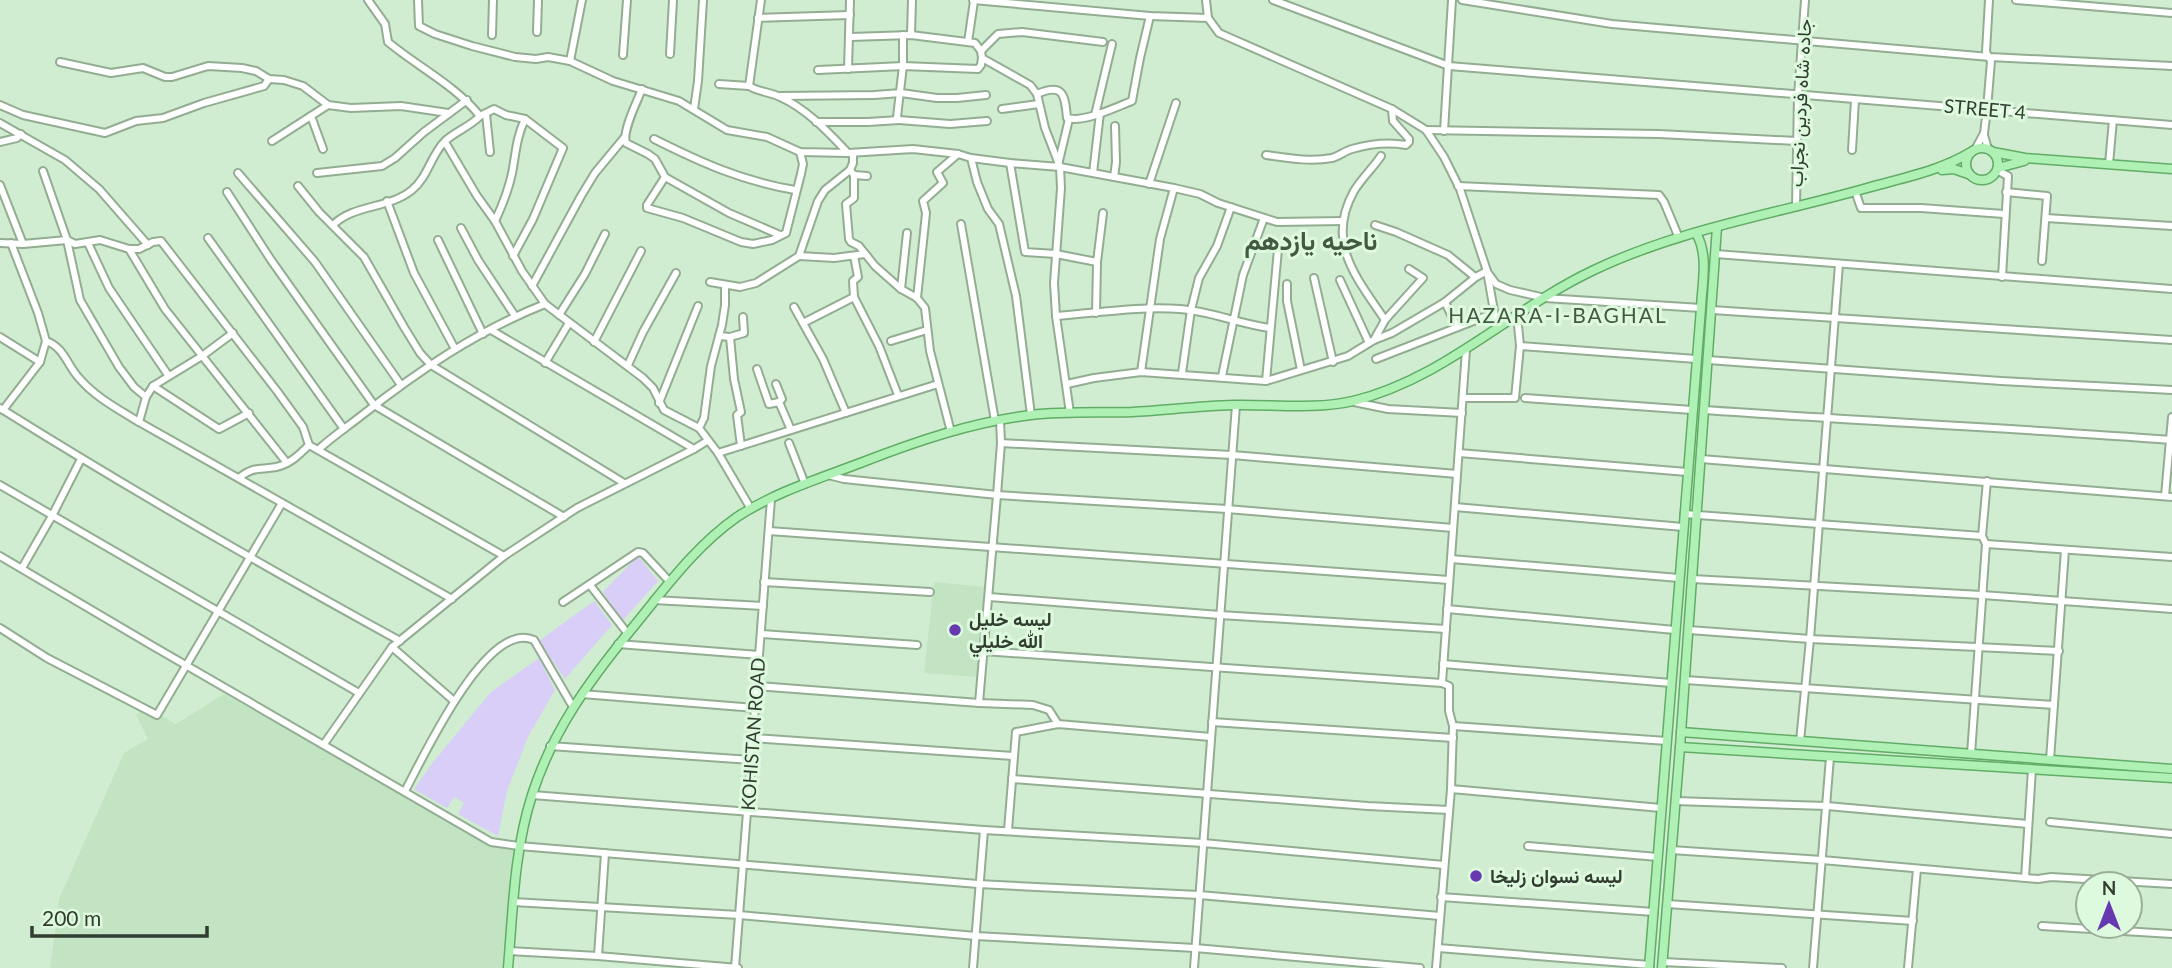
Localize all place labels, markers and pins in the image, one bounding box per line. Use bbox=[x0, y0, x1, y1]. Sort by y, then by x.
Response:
place label: ليسه خليل الله خليلي bbox=[969, 607, 1052, 658]
marker: ليسه خليل الله خليلي bbox=[947, 622, 963, 638]
place label: لیسه نسوان زلیخا bbox=[1490, 864, 1623, 889]
marker: لیسه نسوان زلیخا bbox=[1468, 868, 1484, 884]

